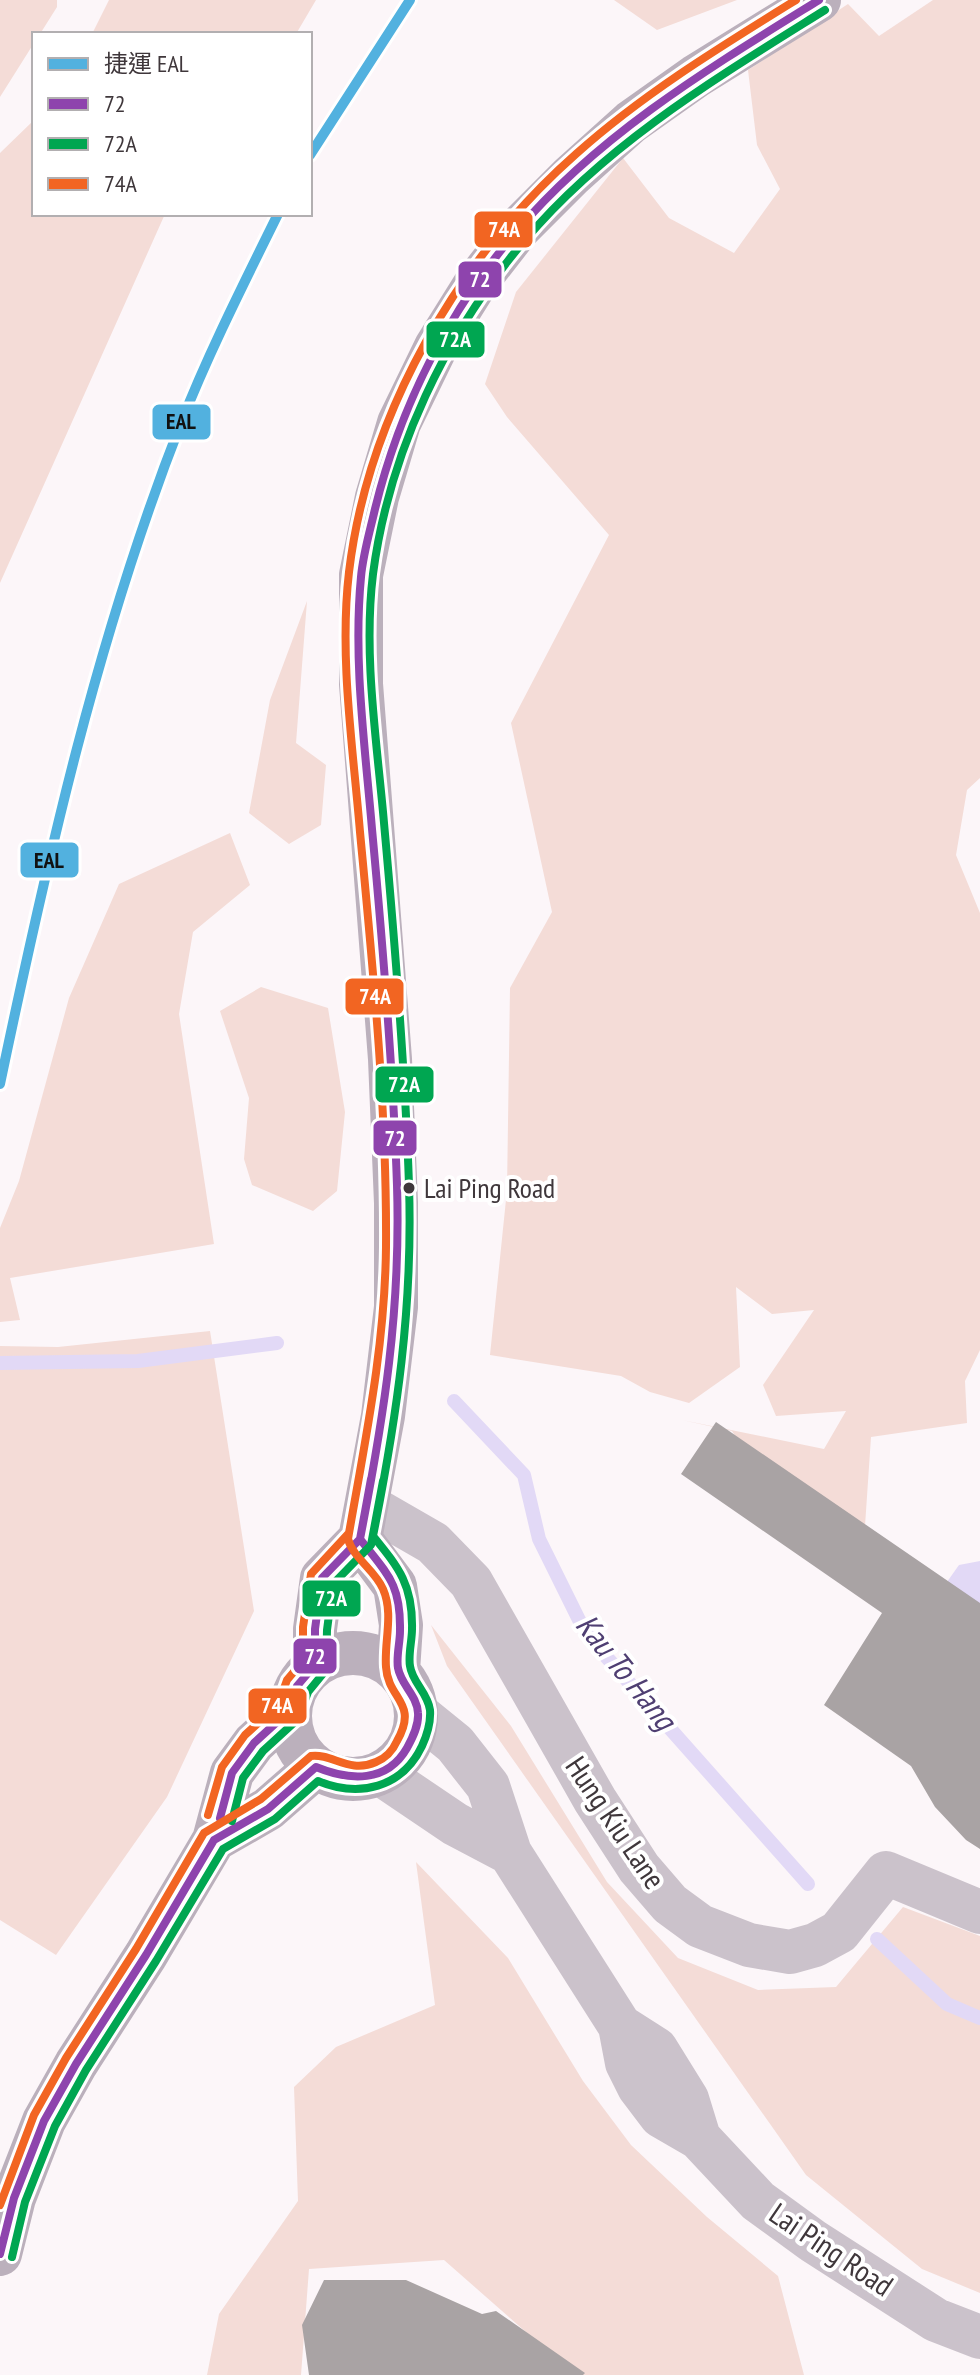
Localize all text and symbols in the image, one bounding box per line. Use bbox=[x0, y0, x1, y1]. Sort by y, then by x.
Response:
legend bbox=[32, 32, 312, 216]
text: 捷運 EAL bbox=[104, 48, 189, 79]
text: 72 bbox=[104, 88, 126, 119]
text: 72A bbox=[104, 128, 138, 159]
text: 74A bbox=[104, 168, 138, 199]
line badge: 74A bbox=[473, 210, 534, 249]
text: 74A bbox=[488, 215, 521, 243]
line badge: 72 bbox=[457, 260, 503, 299]
text: 72 bbox=[469, 265, 491, 293]
line badge: 72A bbox=[425, 320, 486, 359]
text: 72A bbox=[439, 325, 472, 353]
line badge: EAL bbox=[151, 403, 212, 441]
text: EAL bbox=[166, 407, 197, 435]
line badge: EAL bbox=[19, 841, 80, 879]
text: EAL bbox=[34, 846, 65, 874]
line badge: 74A bbox=[344, 977, 405, 1016]
text: 74A bbox=[359, 982, 392, 1010]
line badge: 72A bbox=[374, 1065, 435, 1104]
text: 72A bbox=[388, 1070, 421, 1098]
line badge: 72 bbox=[372, 1119, 418, 1157]
text: 72 bbox=[384, 1124, 406, 1152]
place label: Lai Ping Road bbox=[424, 1169, 555, 1206]
marker: Lai Ping Road bbox=[401, 1180, 417, 1196]
line badge: 72A bbox=[301, 1579, 362, 1618]
text: 72A bbox=[315, 1584, 348, 1612]
water label: Kau To Hang bbox=[567, 1605, 688, 1740]
line badge: 72 bbox=[292, 1637, 338, 1675]
text: 72 bbox=[304, 1642, 326, 1670]
line badge: 74A bbox=[247, 1687, 308, 1725]
text: 74A bbox=[261, 1691, 294, 1719]
street label: Hung Kiu Lane bbox=[558, 1748, 675, 1896]
street label: Lai Ping Road bbox=[763, 2193, 901, 2304]

